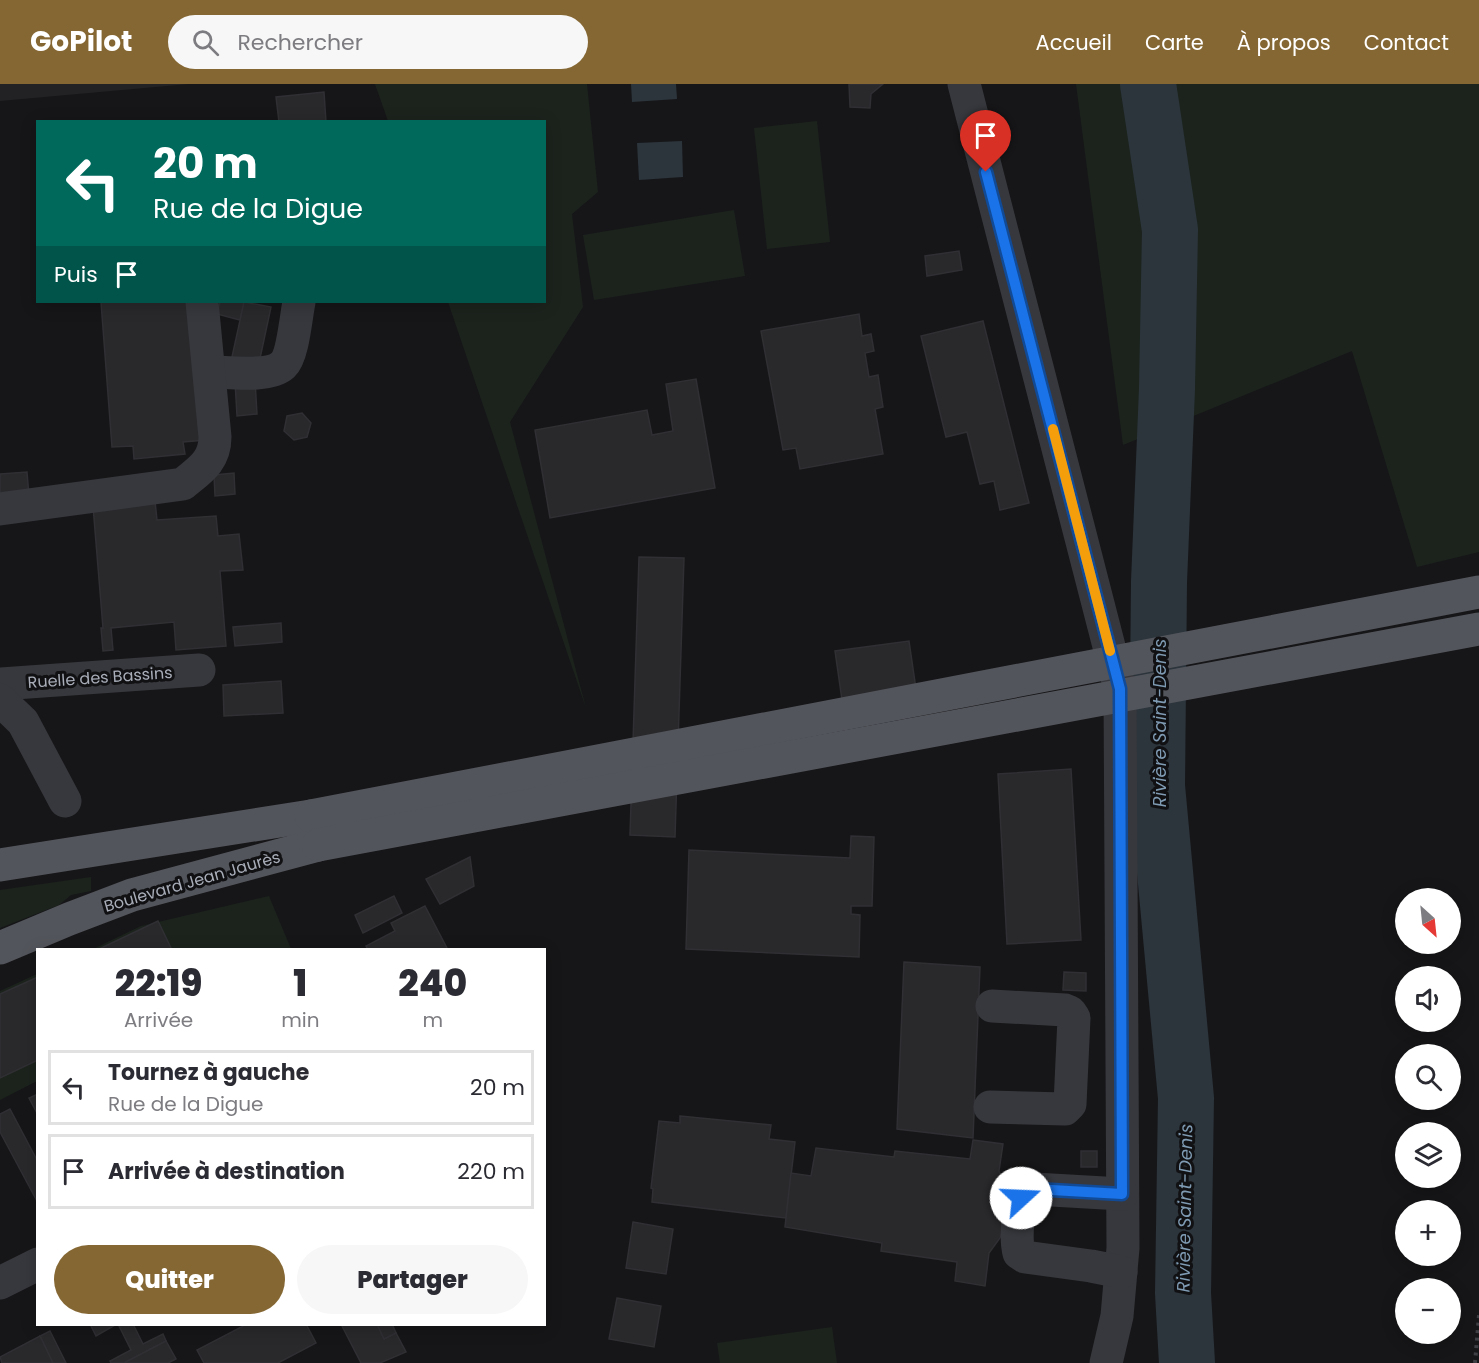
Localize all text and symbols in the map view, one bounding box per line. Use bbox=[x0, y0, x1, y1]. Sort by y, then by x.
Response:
search box bbox=[168, 15, 588, 69]
text: GoPilot bbox=[30, 22, 132, 61]
icon: search bbox=[189, 26, 222, 59]
text: Rechercher bbox=[237, 27, 363, 58]
text: Accueil bbox=[1035, 28, 1112, 57]
text: Carte bbox=[1145, 28, 1204, 57]
text: À propos bbox=[1237, 28, 1331, 57]
text: Contact bbox=[1364, 28, 1449, 57]
pin bbox=[960, 110, 1011, 172]
icon: arrive bbox=[969, 119, 1002, 152]
text: 20 m bbox=[153, 134, 258, 193]
icon: left bbox=[54, 144, 132, 222]
text: Rue de la Digue bbox=[153, 190, 363, 227]
icon: arrive bbox=[110, 258, 143, 291]
text: Puis bbox=[54, 259, 98, 290]
water label: Rivière Saint-Denis bbox=[1147, 639, 1172, 807]
street label: Ruelle des Bassins bbox=[27, 661, 173, 694]
street label: Boulevard Jean Jaurès bbox=[101, 845, 283, 918]
north arrow bbox=[1395, 888, 1461, 954]
map controls bbox=[1395, 888, 1461, 1344]
text: 22:19 bbox=[115, 958, 202, 1009]
text: 1 bbox=[293, 958, 307, 1009]
text: 240 bbox=[398, 958, 467, 1009]
button: sound bbox=[1395, 966, 1461, 1032]
text: Arrivée bbox=[124, 1006, 193, 1034]
text: min bbox=[281, 1006, 319, 1034]
text: m bbox=[422, 1006, 443, 1034]
button: search bbox=[1395, 1044, 1461, 1110]
text: Tournez à gauche bbox=[108, 1057, 309, 1088]
icon: left bbox=[57, 1071, 90, 1104]
text: 20 m bbox=[470, 1072, 525, 1103]
text: Rue de la Digue bbox=[108, 1090, 264, 1118]
button: layers bbox=[1395, 1122, 1461, 1188]
water label: Rivière Saint-Denis bbox=[1171, 1123, 1198, 1292]
icon: arrive bbox=[57, 1155, 90, 1188]
text: Arrivée à destination bbox=[108, 1156, 345, 1187]
text: 220 m bbox=[457, 1156, 525, 1187]
position arrow bbox=[989, 1166, 1053, 1230]
button: + bbox=[1395, 1200, 1461, 1266]
button: Quitter bbox=[54, 1245, 285, 1314]
button: Partager bbox=[297, 1245, 528, 1314]
button: − bbox=[1395, 1278, 1461, 1344]

